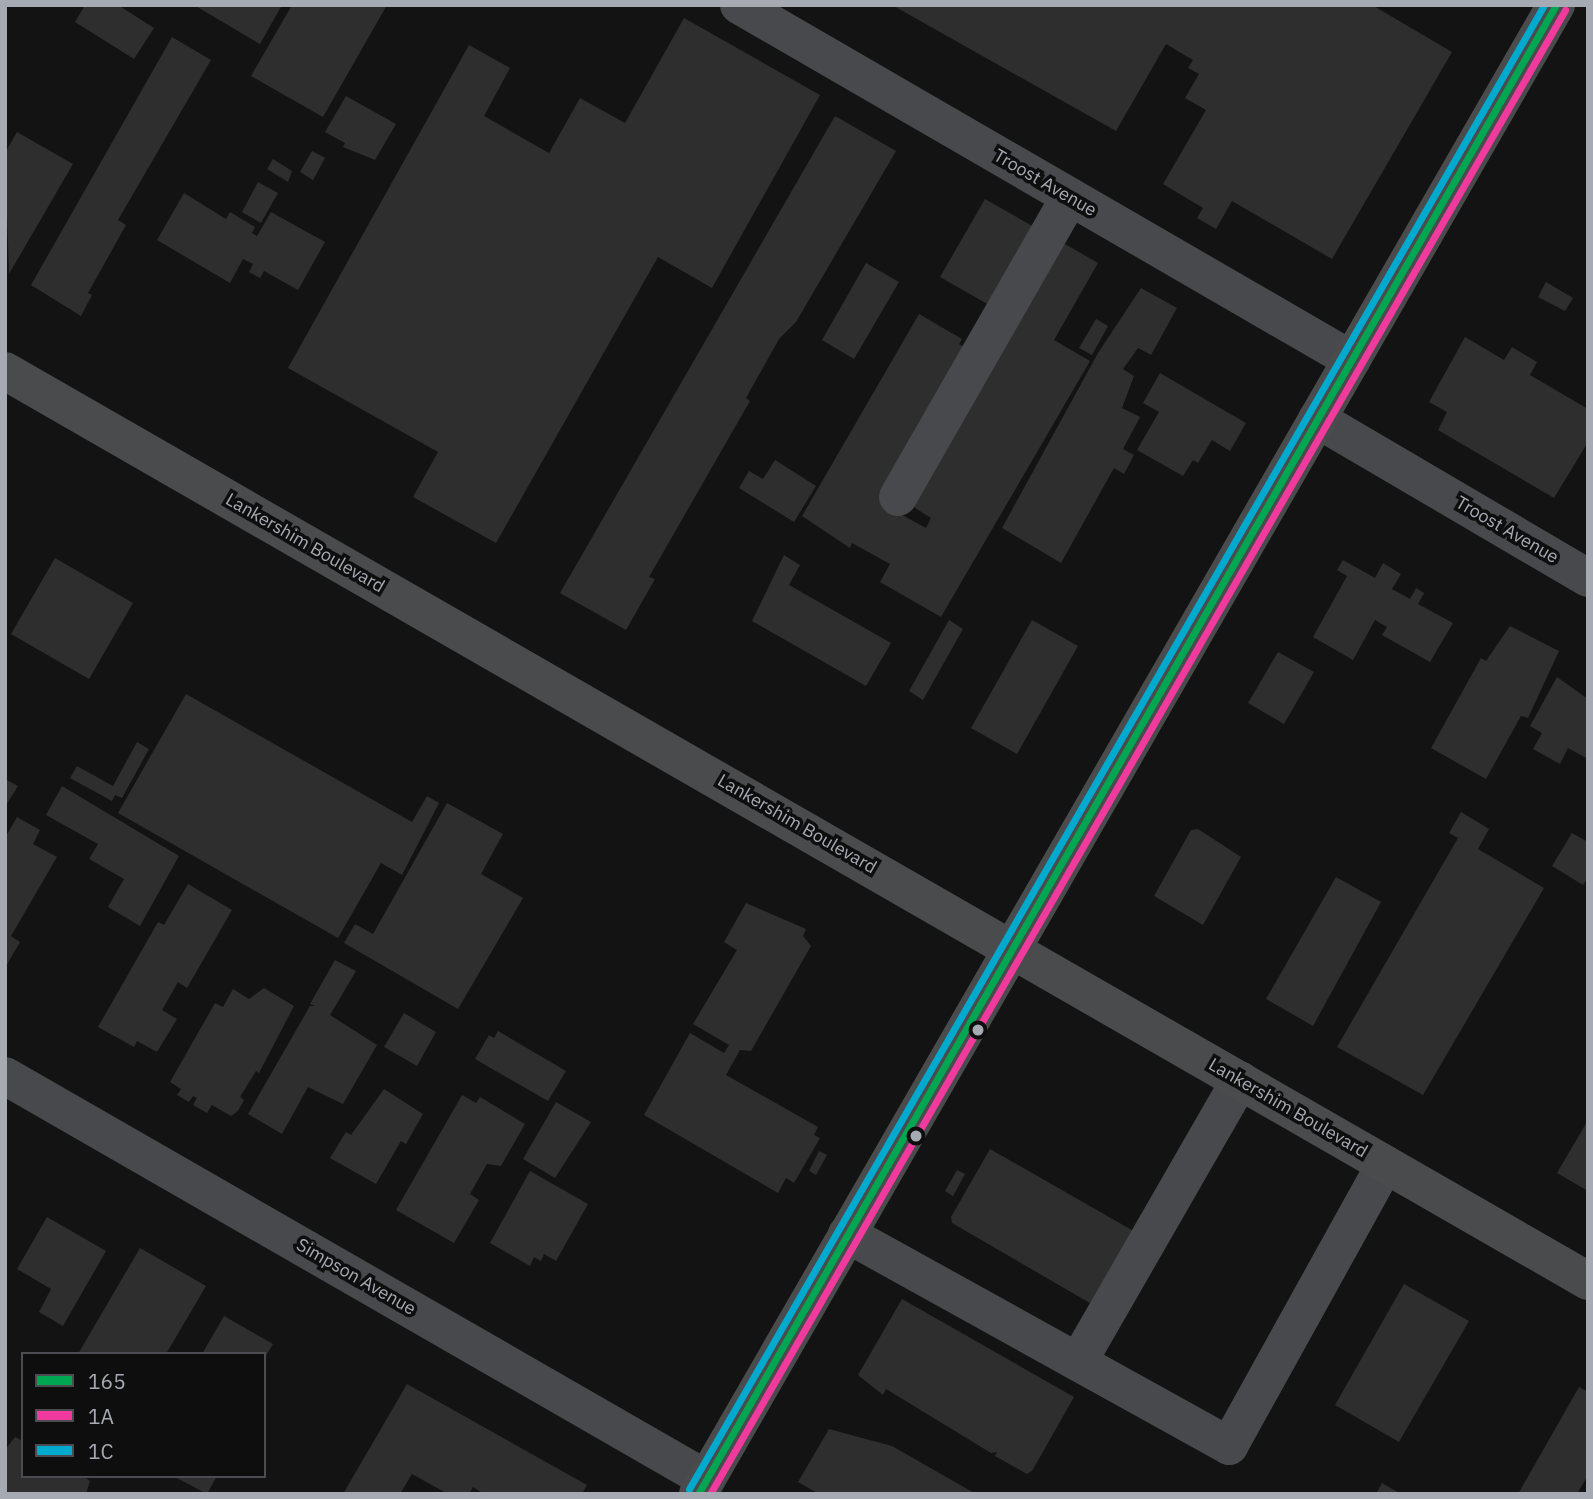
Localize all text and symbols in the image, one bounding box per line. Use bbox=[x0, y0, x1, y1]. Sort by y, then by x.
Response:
street label: Troost Avenue bbox=[990, 145, 1100, 221]
street label: Lankershim Boulevard bbox=[222, 489, 388, 597]
street label: Troost Avenue bbox=[1452, 492, 1562, 568]
street label: Lankershim Boulevard bbox=[714, 770, 880, 878]
unlabelled marker bbox=[971, 1023, 985, 1037]
street label: Lankershim Boulevard bbox=[1205, 1054, 1371, 1162]
unlabelled marker bbox=[909, 1129, 923, 1143]
street label: Simpson Avenue bbox=[292, 1234, 420, 1320]
legend bbox=[21, 1352, 266, 1478]
text: 165 bbox=[88, 1367, 126, 1395]
text: 1A bbox=[88, 1402, 114, 1430]
text: 1C bbox=[88, 1437, 114, 1465]

